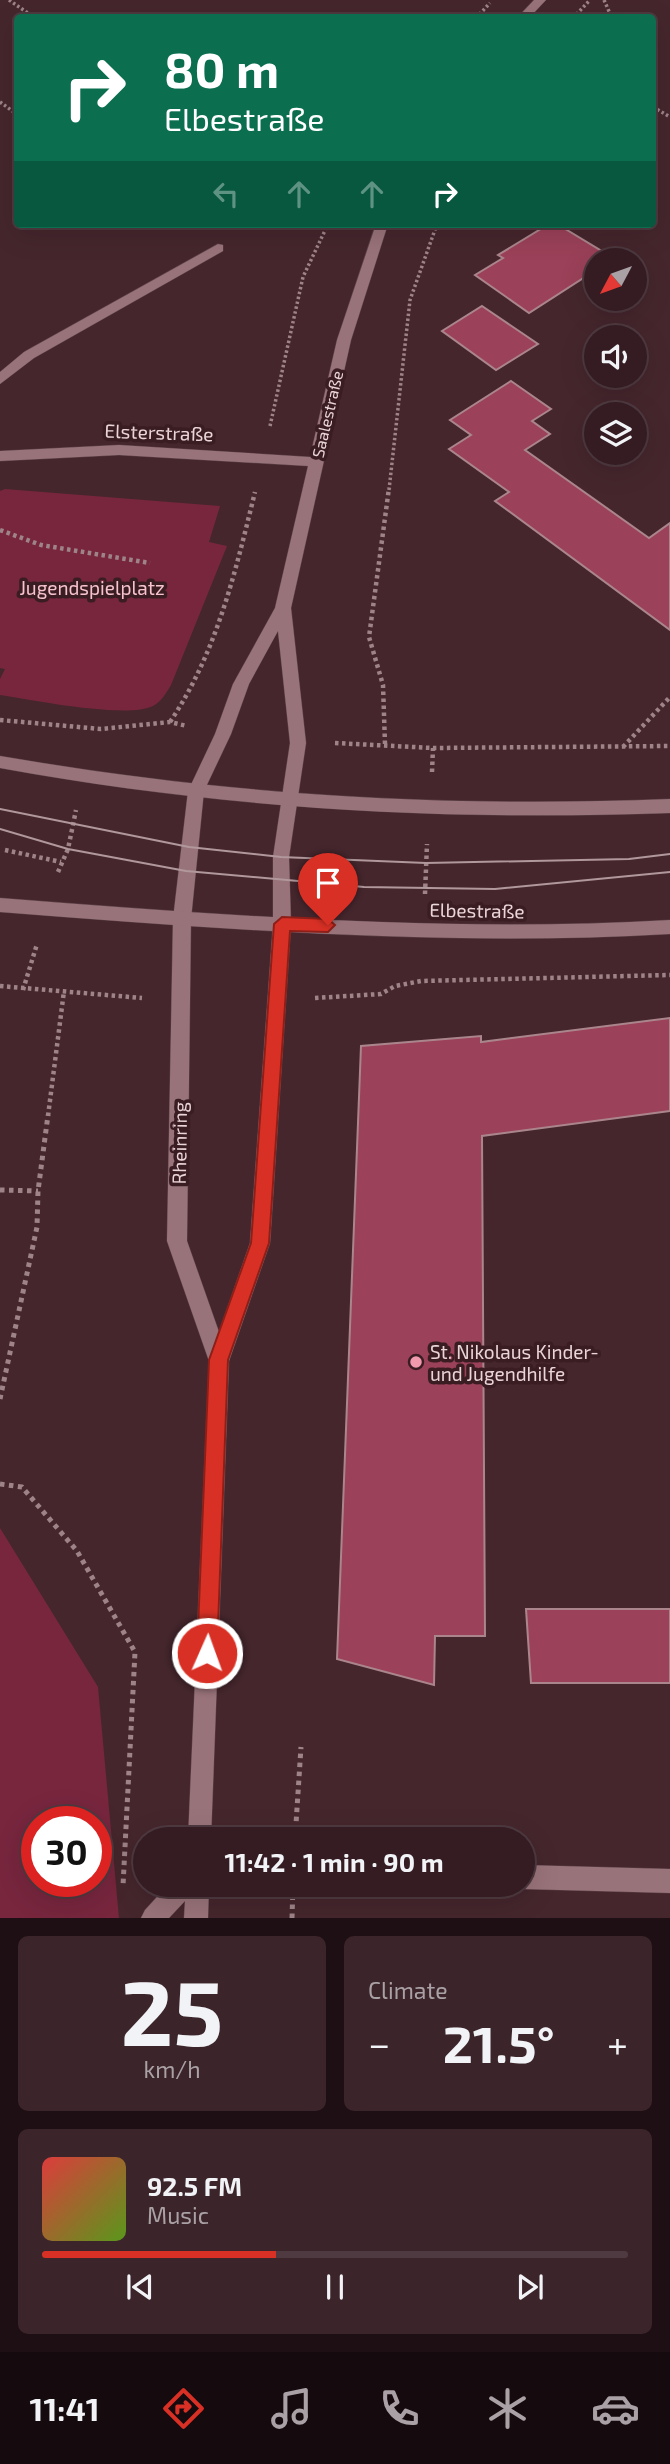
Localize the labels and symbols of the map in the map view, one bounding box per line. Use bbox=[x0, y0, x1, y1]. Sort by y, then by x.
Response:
north arrow bbox=[584, 248, 648, 312]
street label: Saalestraße bbox=[308, 369, 346, 459]
street label: Elsterstraße bbox=[104, 419, 214, 445]
park label: Jugendspielplatz bbox=[19, 576, 165, 599]
pin bbox=[298, 853, 358, 925]
street label: Elbestraße bbox=[429, 898, 525, 922]
street label: Rheinring bbox=[167, 1101, 191, 1185]
place label: St. Nikolaus Kinder- und Jugendhilfe bbox=[430, 1340, 599, 1385]
marker: St. Nikolaus Kinder- und Jugendhilfe bbox=[408, 1354, 424, 1370]
position arrow bbox=[170, 1616, 244, 1690]
speed limit sign: 30 bbox=[21, 1806, 112, 1897]

